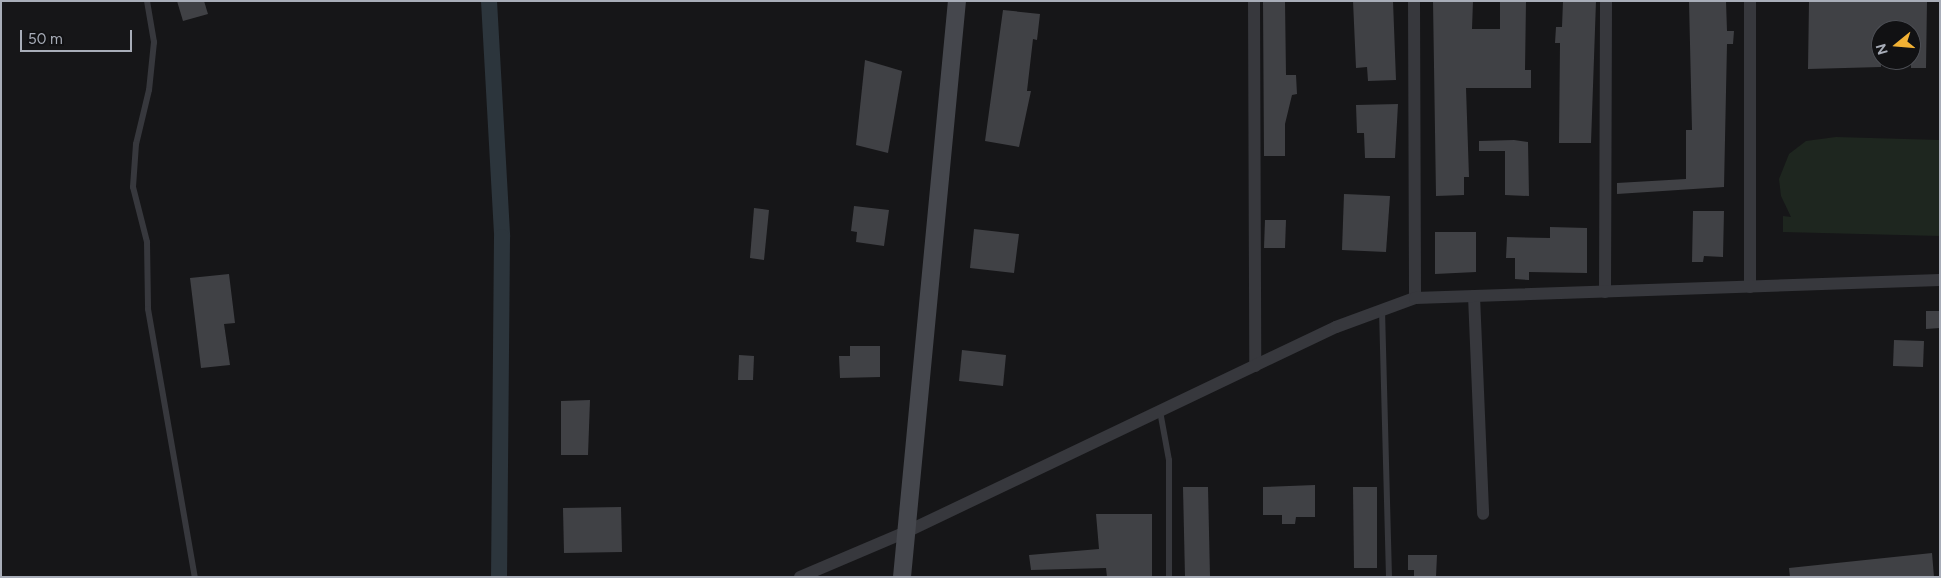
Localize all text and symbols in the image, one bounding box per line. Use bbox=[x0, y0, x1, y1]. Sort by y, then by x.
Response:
scale bar bbox=[22, 20, 135, 52]
north arrow bbox=[1871, 20, 1921, 70]
text: 50 m bbox=[28, 30, 63, 48]
text: N bbox=[1872, 42, 1892, 57]

